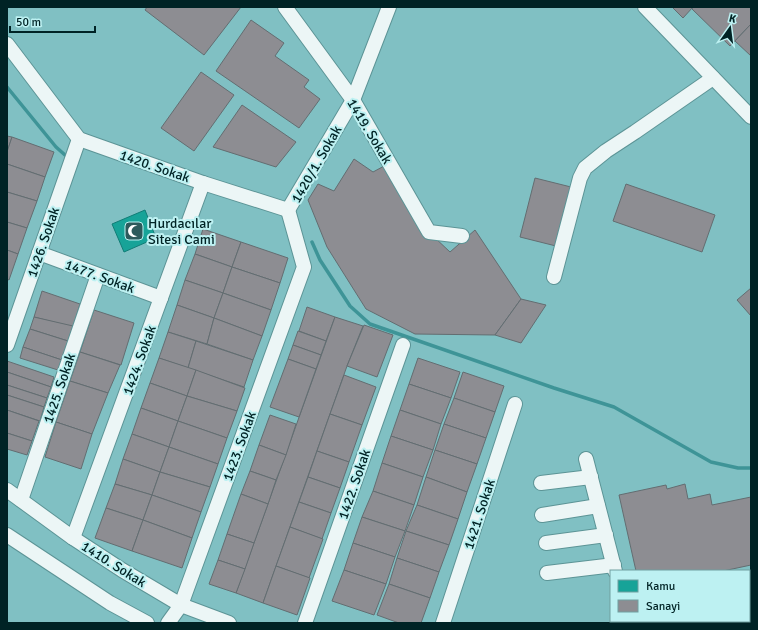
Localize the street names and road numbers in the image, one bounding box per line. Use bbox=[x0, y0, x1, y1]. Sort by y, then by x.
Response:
street label: 1419. Sokak bbox=[343, 96, 396, 167]
street label: 1420/1. Sokak bbox=[287, 122, 345, 206]
street label: 1420. Sokak bbox=[117, 147, 192, 186]
street label: 1426. Sokak bbox=[24, 205, 63, 280]
street label: 1477. Sokak bbox=[63, 256, 137, 297]
street label: 1424. Sokak bbox=[119, 323, 160, 397]
street label: 1425. Sokak bbox=[40, 351, 79, 426]
street label: 1423. Sokak bbox=[219, 409, 260, 483]
street label: 1422. Sokak bbox=[335, 447, 374, 522]
street label: 1421. Sokak bbox=[460, 477, 499, 552]
street label: 1410. Sokak bbox=[78, 538, 149, 591]

